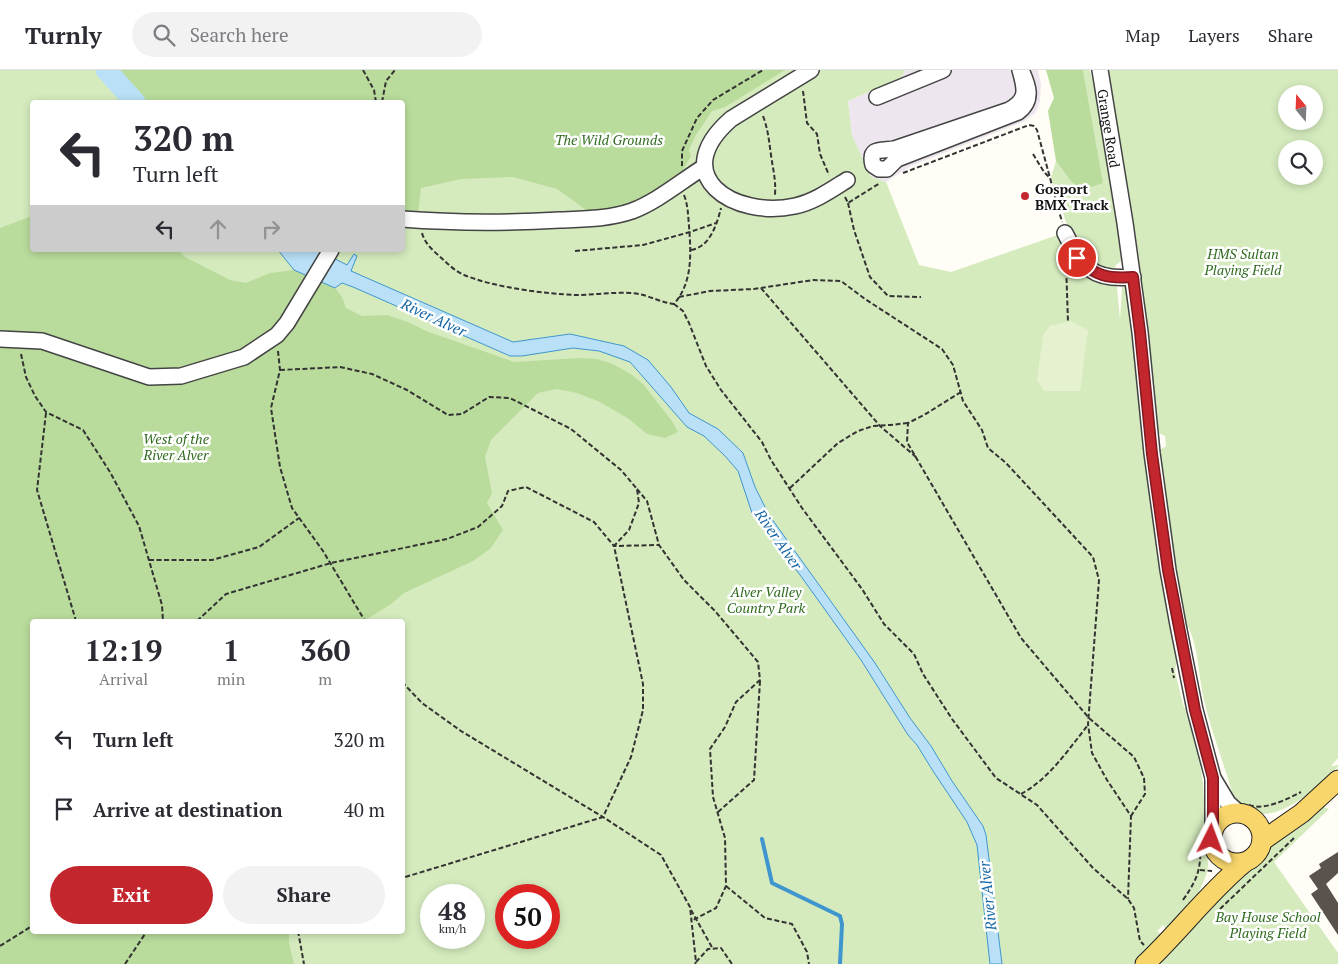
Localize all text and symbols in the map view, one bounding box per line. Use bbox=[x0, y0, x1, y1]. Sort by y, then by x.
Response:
search box bbox=[132, 12, 482, 57]
text: Turnly bbox=[25, 19, 102, 51]
icon: search bbox=[150, 21, 178, 49]
text: Search here bbox=[190, 22, 288, 47]
text: Map bbox=[1125, 23, 1160, 47]
text: Layers bbox=[1188, 23, 1240, 47]
text: Share bbox=[1268, 23, 1313, 47]
north arrow bbox=[1278, 85, 1322, 130]
map controls bbox=[1278, 85, 1323, 185]
street label: Grange Road bbox=[1094, 87, 1125, 169]
text: 320 m bbox=[133, 115, 234, 161]
icon: left bbox=[50, 120, 115, 185]
park label: The Wild Grounds bbox=[555, 130, 663, 149]
button: search bbox=[1278, 140, 1323, 185]
text: Turn left bbox=[133, 159, 219, 188]
place label: Gosport BMX Track bbox=[1035, 179, 1110, 214]
marker: Gosport BMX Track bbox=[1019, 190, 1031, 202]
icon: left bbox=[151, 215, 179, 243]
icon: ahead bbox=[204, 215, 232, 243]
icon: right bbox=[257, 215, 285, 243]
pin bbox=[1056, 237, 1098, 279]
icon: arrive bbox=[1063, 244, 1091, 272]
park label: HMS Sultan Playing Field bbox=[1204, 244, 1282, 279]
water label: River Alver bbox=[397, 293, 471, 341]
park label: West of the River Alver bbox=[143, 429, 210, 464]
water label: River Alver bbox=[750, 504, 808, 574]
park label: Alver Valley Country Park bbox=[727, 582, 806, 617]
text: 12:19 bbox=[84, 630, 163, 670]
text: 1 bbox=[223, 630, 240, 670]
text: 360 bbox=[300, 630, 351, 670]
text: Arrival bbox=[99, 668, 148, 690]
text: min bbox=[217, 668, 245, 690]
text: m bbox=[318, 668, 332, 690]
icon: left bbox=[50, 725, 78, 753]
text: Turn left bbox=[93, 727, 174, 752]
text: 320 m bbox=[334, 727, 385, 752]
icon: arrive bbox=[50, 795, 78, 823]
text: Arrive at destination bbox=[93, 797, 282, 822]
text: 40 m bbox=[344, 797, 385, 822]
position arrow bbox=[1184, 812, 1236, 864]
water label: River Alver bbox=[973, 859, 1001, 933]
button: Exit bbox=[50, 866, 213, 924]
button: Share bbox=[223, 866, 385, 924]
speed limit sign: 50 bbox=[495, 884, 560, 949]
text: 48 bbox=[438, 894, 467, 927]
park label: Bay House School Playing Field bbox=[1214, 907, 1321, 942]
text: km/h bbox=[439, 921, 466, 936]

